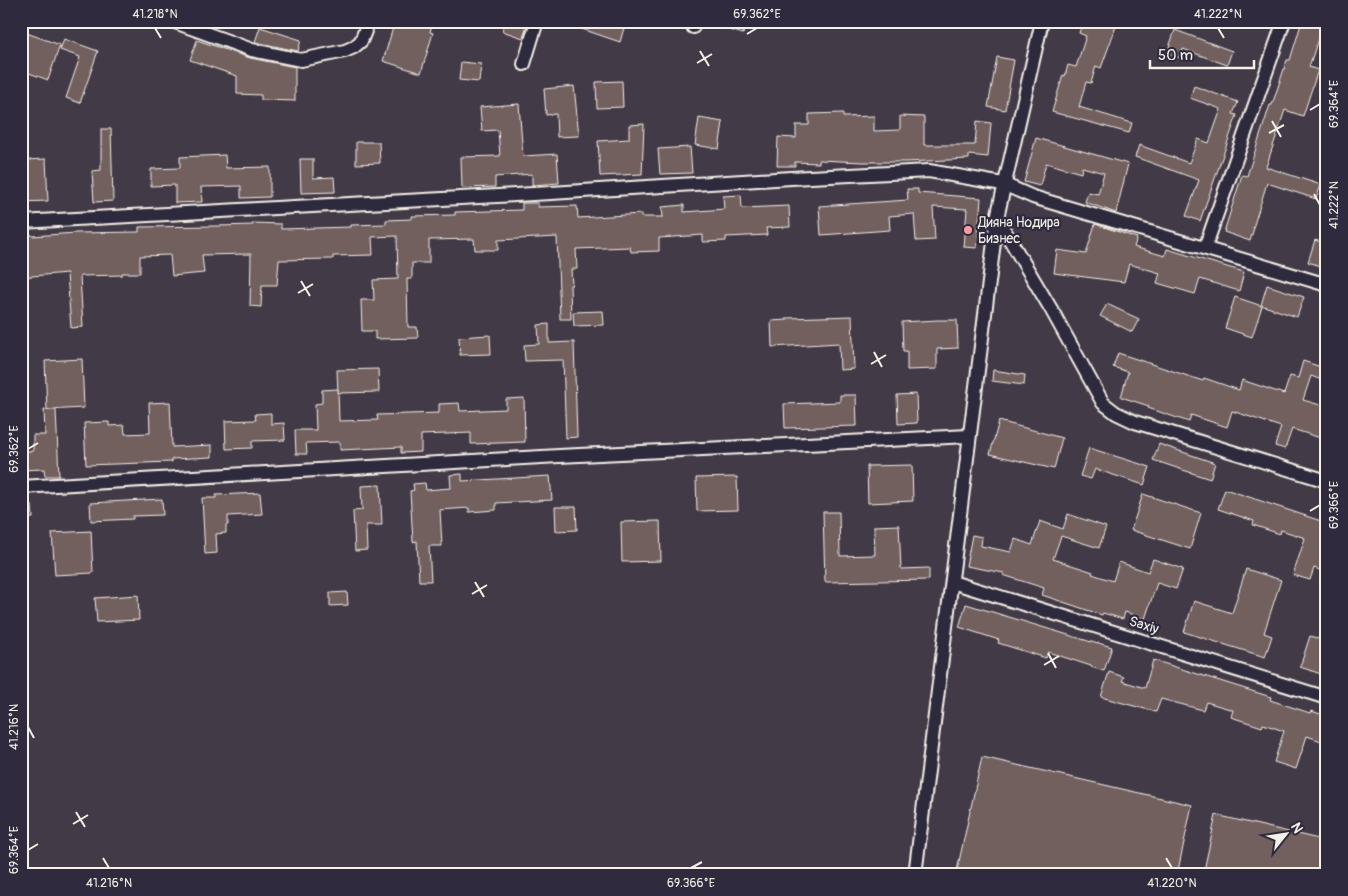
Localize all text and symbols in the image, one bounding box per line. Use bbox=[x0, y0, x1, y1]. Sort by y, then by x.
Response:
text: 41.218°N bbox=[132, 7, 178, 22]
text: 69.362°E bbox=[733, 7, 781, 22]
text: 41.222°N bbox=[1194, 7, 1242, 22]
scale bar bbox=[1150, 38, 1254, 70]
text: 50 m bbox=[1158, 46, 1193, 65]
text: 69.364°E bbox=[1327, 80, 1342, 128]
text: 41.222°N bbox=[1327, 181, 1342, 229]
place label: Дияна Нодира Бизнес bbox=[977, 214, 1060, 247]
marker: Дияна Нодира Бизнес bbox=[962, 224, 974, 236]
text: 69.362°E bbox=[7, 425, 22, 473]
text: 69.366°E bbox=[1327, 481, 1342, 529]
street label: Saxiy bbox=[1127, 612, 1161, 638]
text: 41.216°N bbox=[7, 704, 22, 750]
north arrow bbox=[1260, 808, 1310, 858]
text: N bbox=[1287, 819, 1307, 836]
text: 69.364°E bbox=[7, 826, 22, 874]
text: 41.216°N bbox=[86, 876, 132, 891]
text: 69.366°E bbox=[667, 876, 715, 891]
text: 41.220°N bbox=[1147, 876, 1197, 891]

